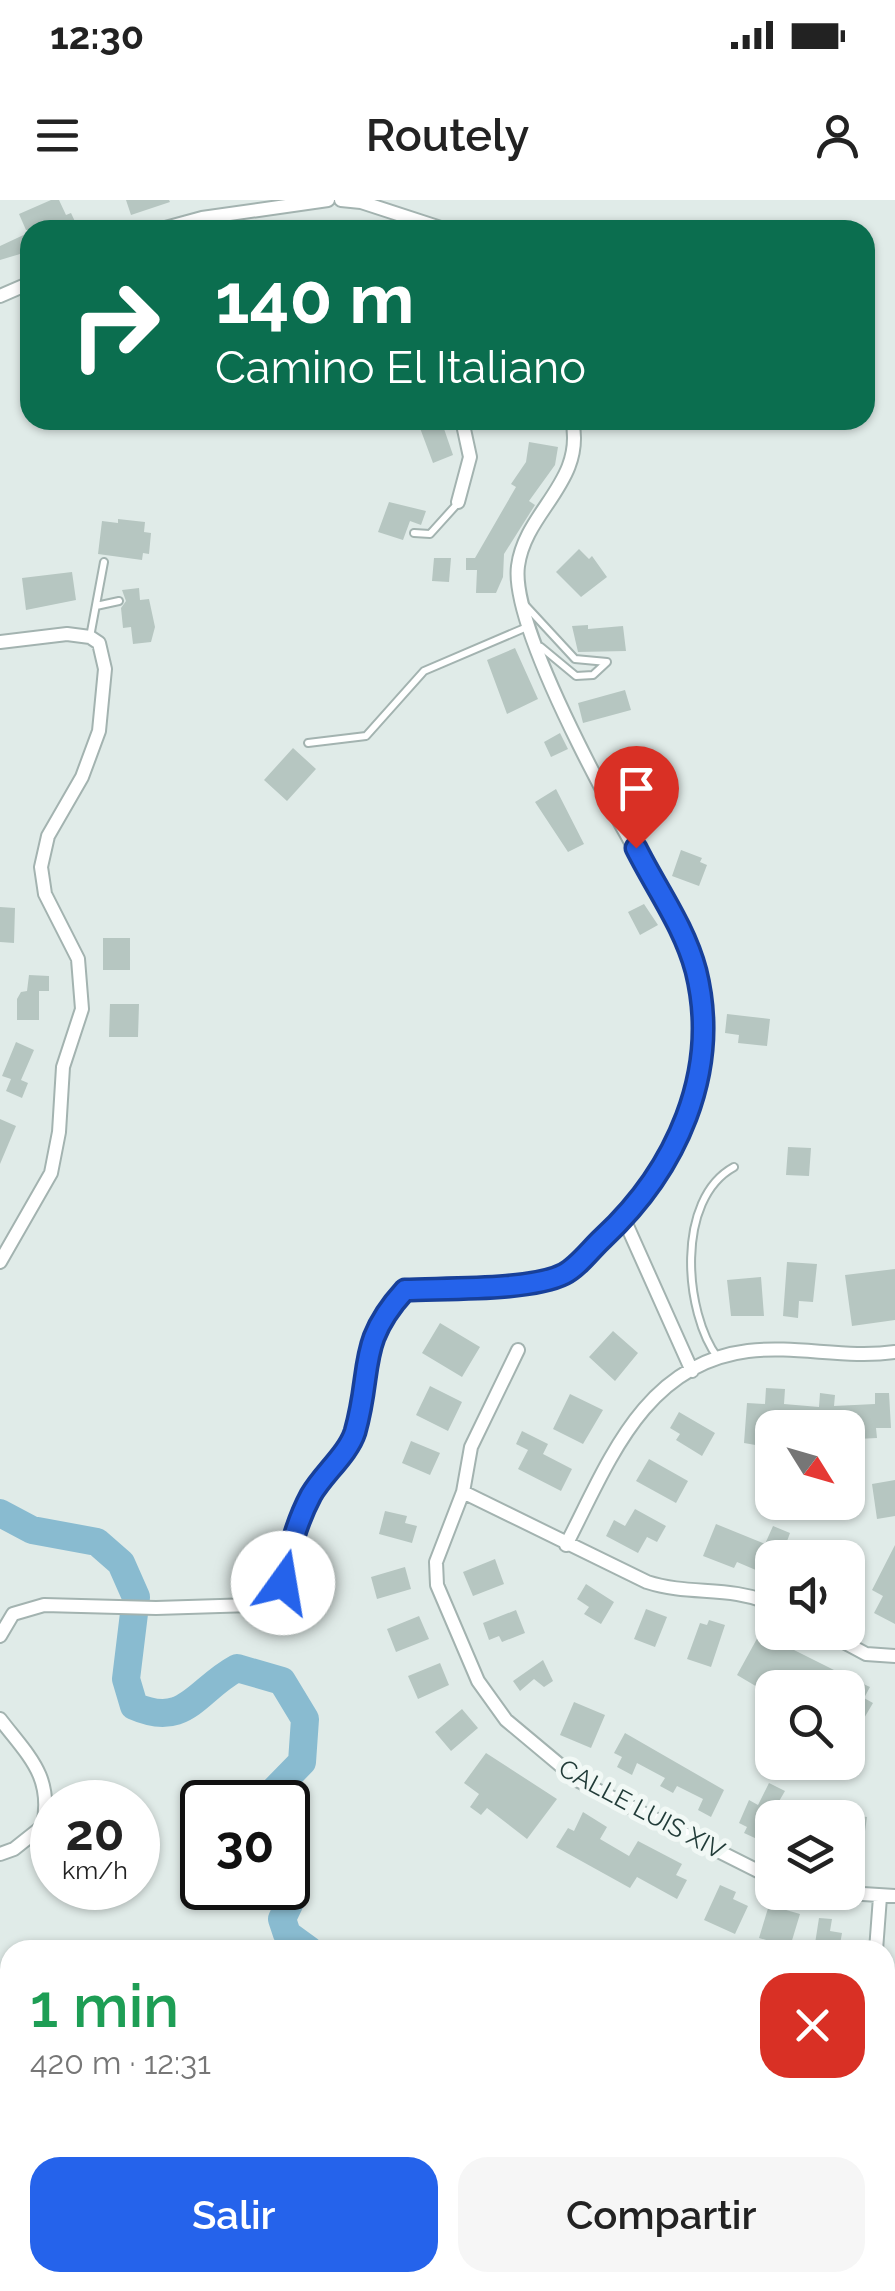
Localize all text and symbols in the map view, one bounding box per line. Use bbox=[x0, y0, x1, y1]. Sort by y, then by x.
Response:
text: 12:30 bbox=[50, 13, 144, 58]
icon: menu bbox=[30, 108, 85, 163]
icon: person bbox=[810, 108, 865, 163]
text: Routely bbox=[366, 109, 529, 162]
text: 140 m bbox=[215, 257, 415, 339]
icon: right bbox=[50, 260, 180, 390]
text: Camino El Italiano bbox=[215, 341, 586, 394]
pin bbox=[594, 746, 679, 849]
icon: arrive bbox=[609, 761, 664, 816]
north arrow bbox=[755, 1410, 865, 1520]
map controls bbox=[755, 1410, 865, 1910]
position arrow bbox=[231, 1531, 335, 1635]
button: sound bbox=[755, 1540, 865, 1650]
button: search bbox=[755, 1670, 865, 1780]
street label: CALLE LUIS XIV bbox=[554, 1753, 730, 1865]
speed limit sign: 30 bbox=[180, 1780, 310, 1910]
button: layers bbox=[755, 1800, 865, 1910]
text: 20 bbox=[66, 1803, 124, 1862]
text: km/h bbox=[62, 1855, 128, 1885]
text: 1 min bbox=[30, 1971, 179, 2041]
button: close bbox=[760, 1973, 865, 2078]
text: 420 m · 12:31 bbox=[30, 2044, 211, 2081]
button: Salir bbox=[30, 2157, 438, 2272]
button: Compartir bbox=[458, 2157, 865, 2272]

